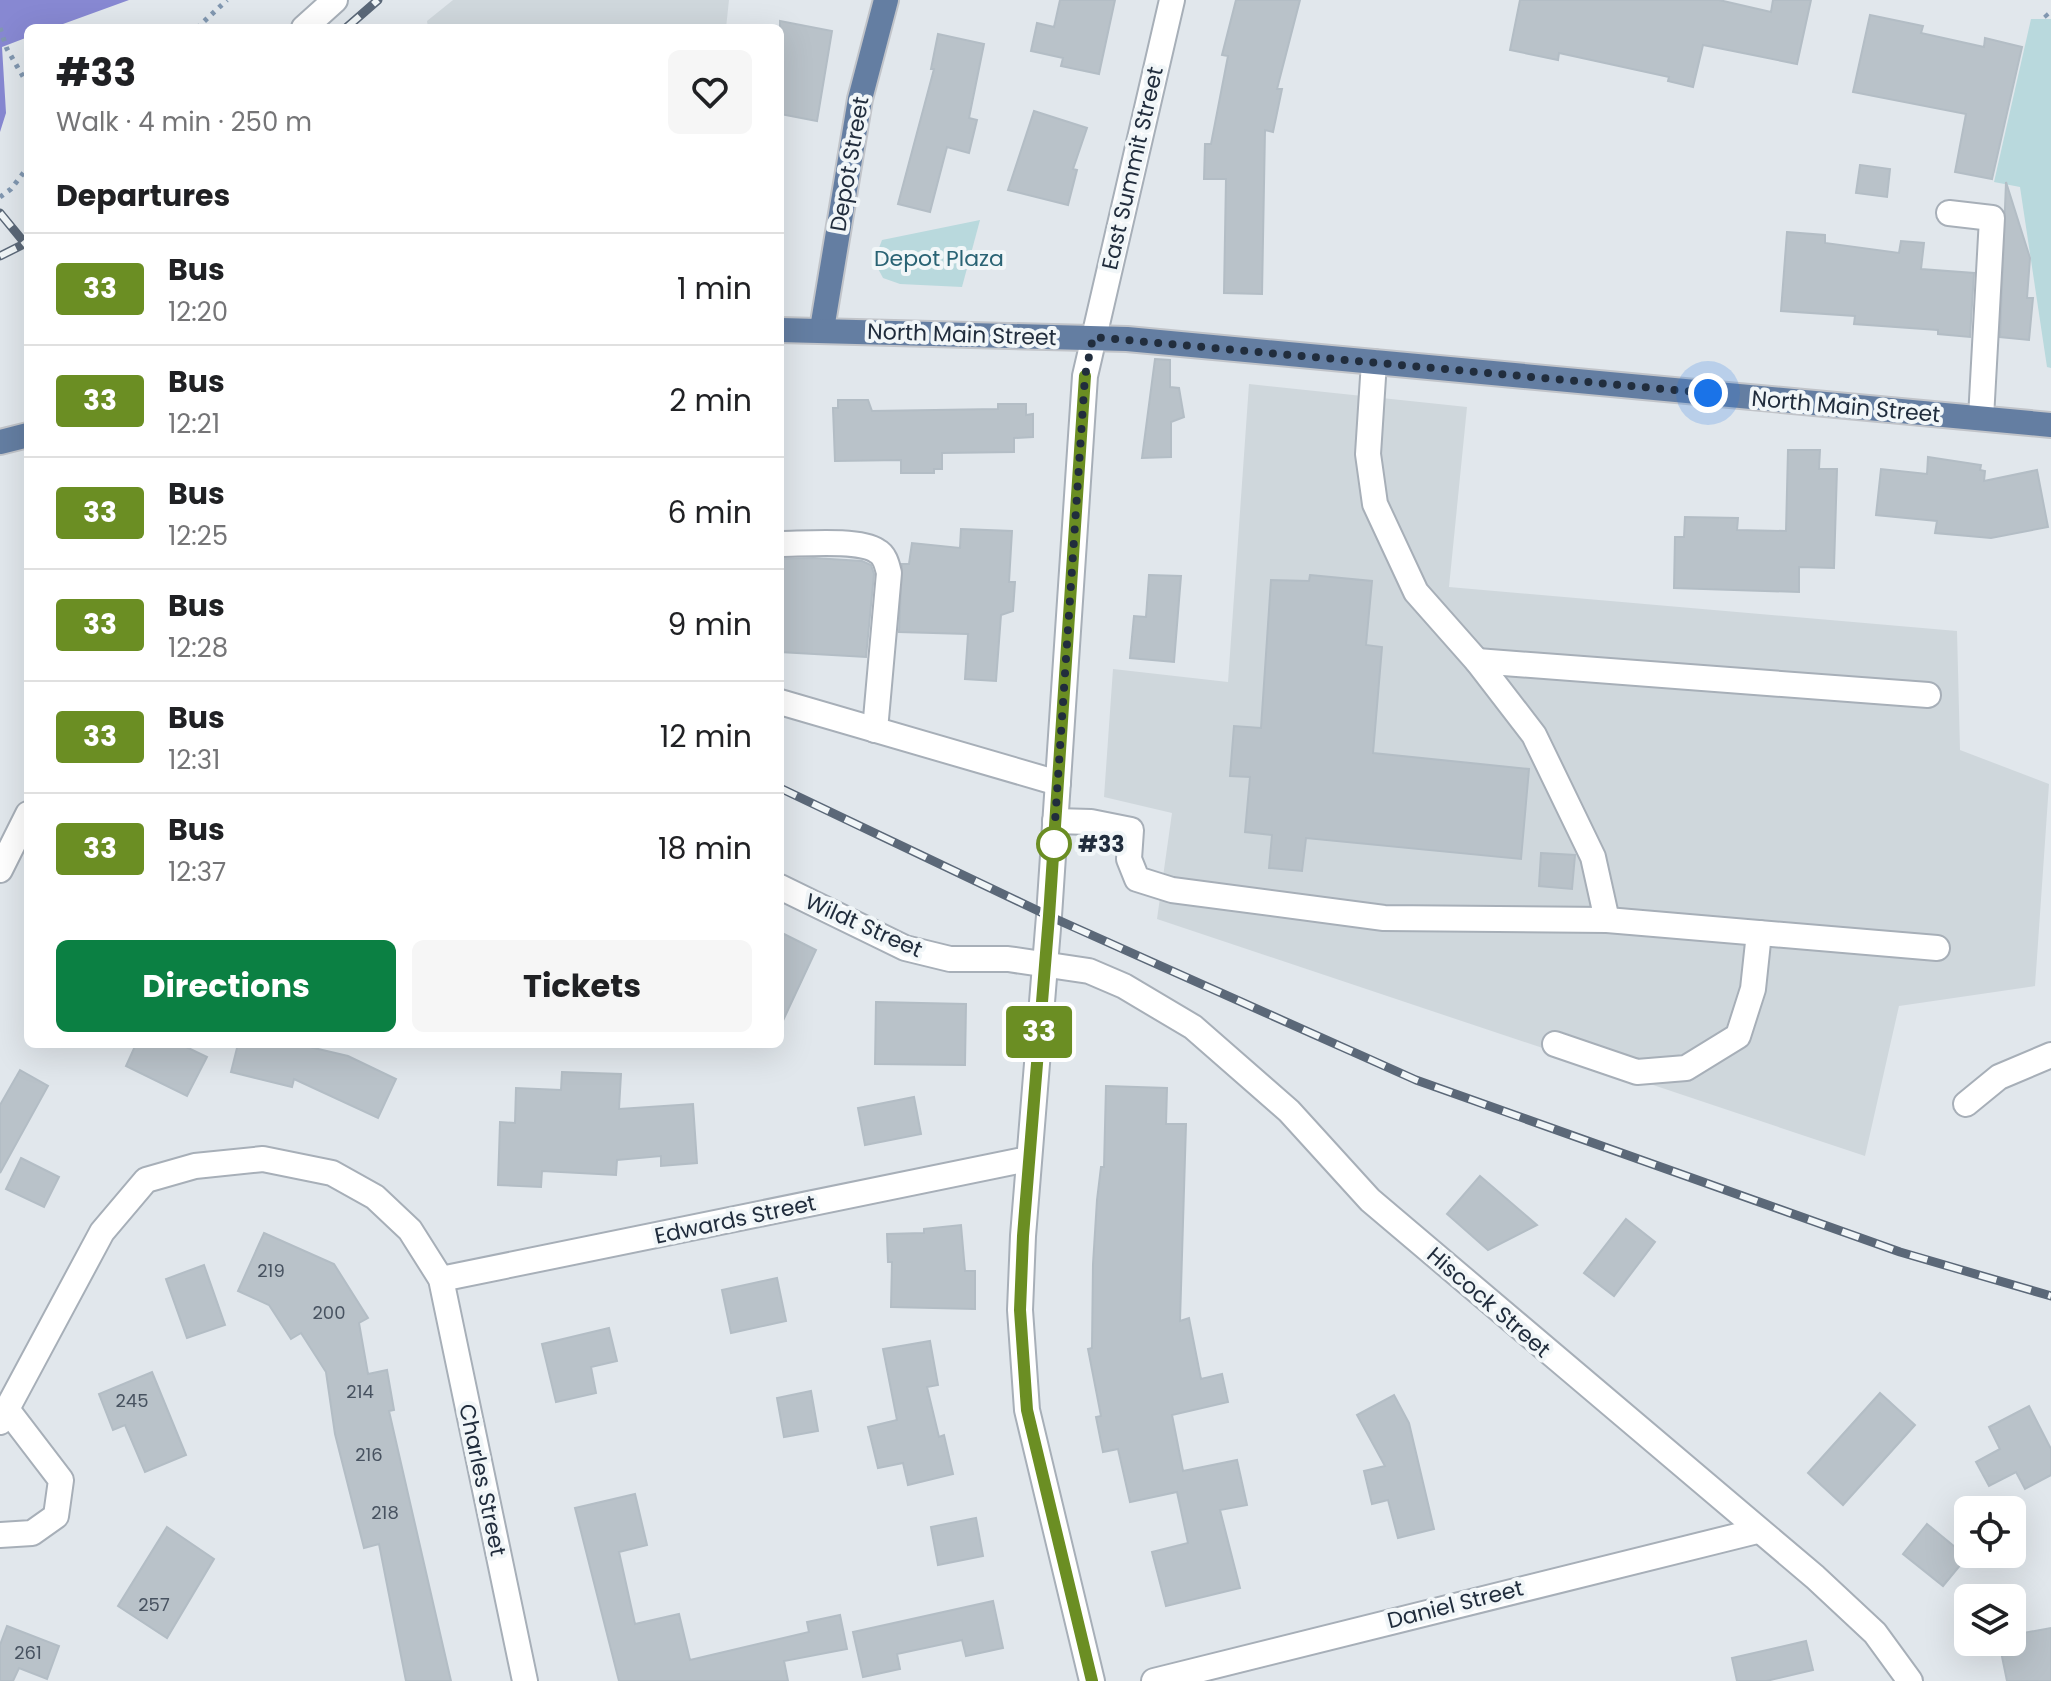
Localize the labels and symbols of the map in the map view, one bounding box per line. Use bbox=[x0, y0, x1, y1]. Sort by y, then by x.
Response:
street label: East Summit Street bbox=[1094, 64, 1171, 273]
street label: Depot Street bbox=[822, 94, 877, 234]
park label: Depot Plaza bbox=[874, 243, 1004, 274]
street label: North Main Street bbox=[867, 316, 1057, 353]
your location bbox=[1688, 373, 1728, 413]
street label: North Main Street bbox=[1750, 383, 1942, 430]
marker: #33 bbox=[1037, 827, 1071, 861]
place label: #33 bbox=[1078, 829, 1125, 860]
street label: Wildt Street bbox=[800, 886, 927, 965]
line badge: 33 bbox=[1003, 1006, 1075, 1058]
street label: Edwards Street bbox=[652, 1187, 819, 1252]
street label: Hiscock Street bbox=[1420, 1240, 1557, 1365]
house number: 219 bbox=[257, 1258, 285, 1283]
house number: 200 bbox=[313, 1300, 345, 1325]
house number: 214 bbox=[346, 1379, 374, 1404]
house number: 245 bbox=[116, 1388, 148, 1413]
street label: Charles Street bbox=[451, 1401, 514, 1559]
house number: 216 bbox=[355, 1442, 383, 1467]
house number: 218 bbox=[371, 1500, 399, 1525]
street label: Daniel Street bbox=[1384, 1573, 1526, 1636]
house number: 257 bbox=[138, 1592, 170, 1617]
house number: 261 bbox=[14, 1640, 42, 1665]

